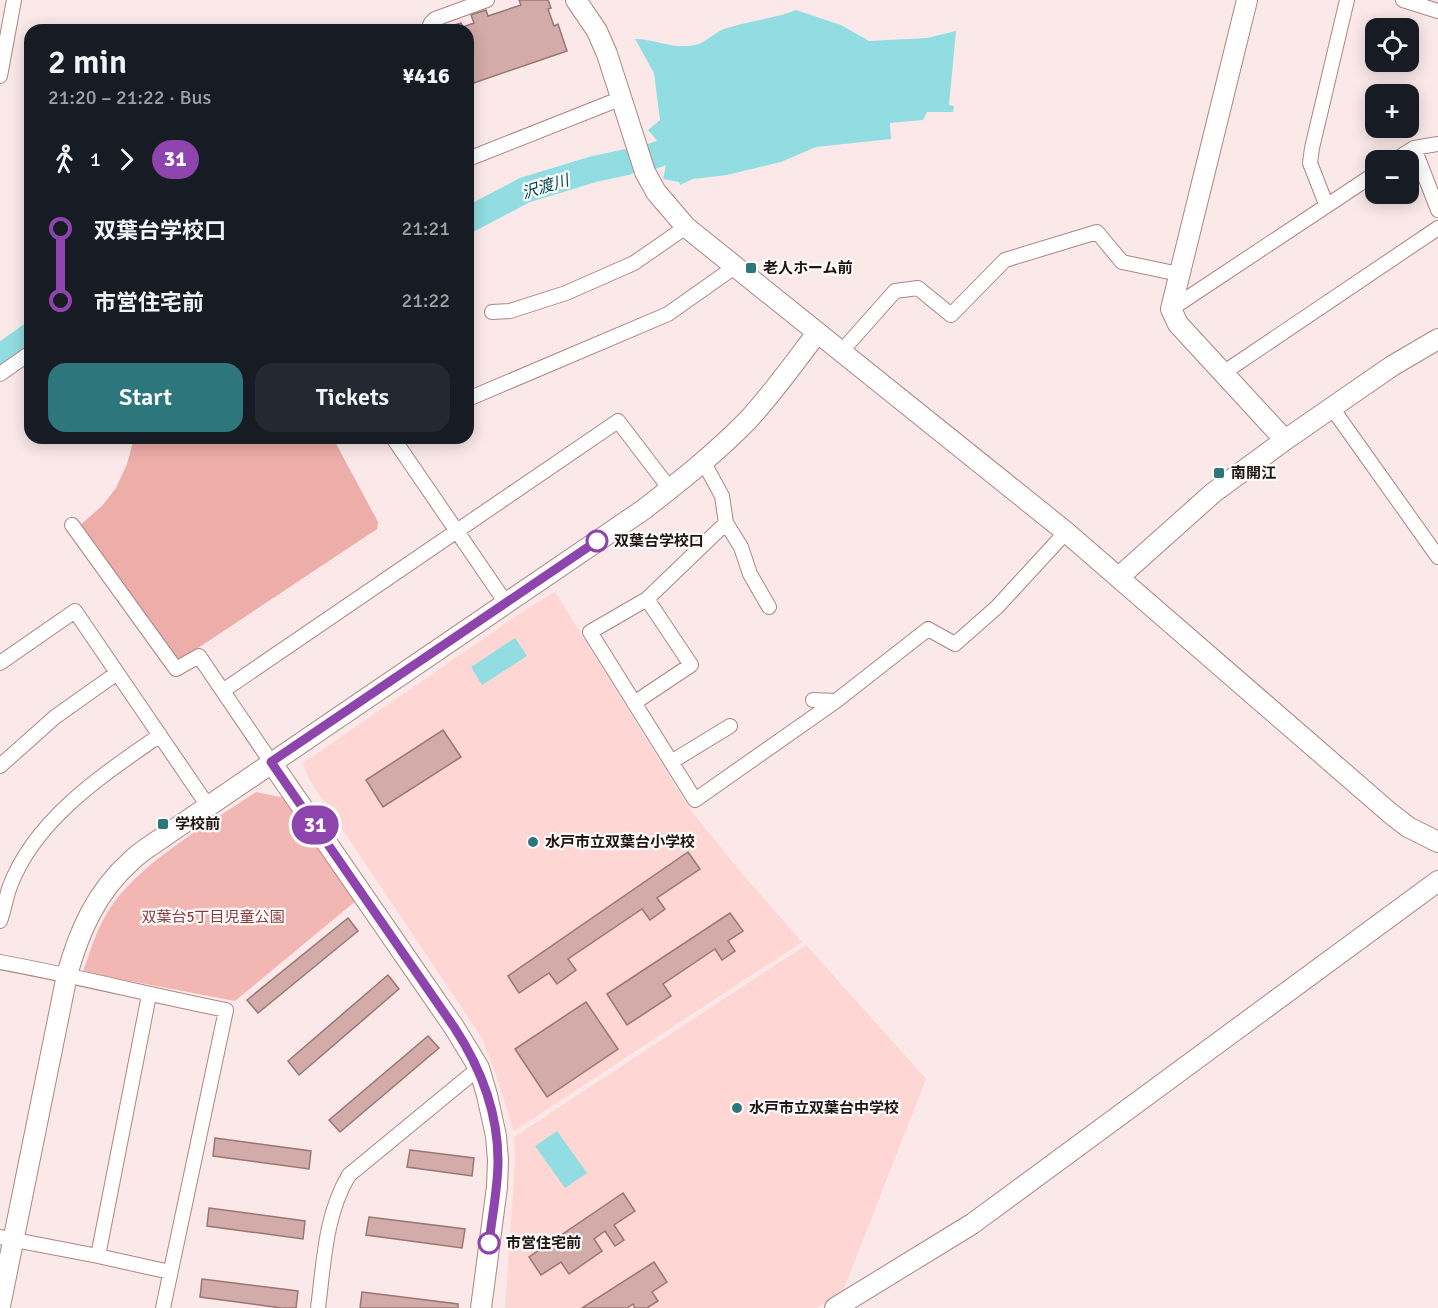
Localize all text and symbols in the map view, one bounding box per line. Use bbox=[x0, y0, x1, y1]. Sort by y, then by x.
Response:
map controls bbox=[1365, 18, 1419, 204]
button: locate bbox=[1365, 18, 1419, 72]
text: 2 min bbox=[48, 42, 127, 83]
text: ¥416 bbox=[402, 62, 450, 89]
button: + bbox=[1365, 84, 1419, 138]
text: 21:20 – 21:22 · Bus bbox=[48, 85, 211, 110]
icon: walk bbox=[48, 143, 81, 176]
icon: forward bbox=[110, 143, 143, 176]
text: 31 bbox=[164, 146, 187, 172]
text: 1 bbox=[90, 147, 101, 172]
button: − bbox=[1365, 150, 1419, 204]
water label: 沢渡川 bbox=[519, 170, 573, 204]
text: 21:21 bbox=[401, 216, 450, 241]
text: 双葉台学校口 bbox=[94, 217, 226, 244]
place label: 老人ホーム前 bbox=[763, 259, 853, 277]
marker: 老人ホーム前 bbox=[744, 261, 758, 275]
text: 21:22 bbox=[401, 288, 450, 313]
text: 市営住宅前 bbox=[94, 289, 204, 316]
button: Start bbox=[48, 363, 243, 432]
button: Tickets bbox=[255, 363, 450, 432]
place label: 南開江 bbox=[1231, 464, 1276, 482]
marker: 南開江 bbox=[1212, 466, 1226, 480]
marker: 双葉台学校口 bbox=[586, 530, 608, 552]
place label: 双葉台学校口 bbox=[614, 532, 704, 550]
line badge: 31 bbox=[288, 806, 342, 844]
text: 31 bbox=[304, 812, 326, 838]
place label: 学校前 bbox=[175, 815, 220, 833]
marker: 学校前 bbox=[156, 817, 170, 831]
place label: 水戸市立双葉台小学校 bbox=[545, 833, 695, 851]
marker: 水戸市立双葉台小学校 bbox=[526, 835, 540, 849]
park label: 双葉台5丁目児童公園 bbox=[141, 908, 285, 926]
place label: 水戸市立双葉台中学校 bbox=[749, 1099, 899, 1117]
marker: 水戸市立双葉台中学校 bbox=[730, 1101, 744, 1115]
marker: 市営住宅前 bbox=[478, 1232, 500, 1254]
place label: 市営住宅前 bbox=[506, 1234, 581, 1252]

